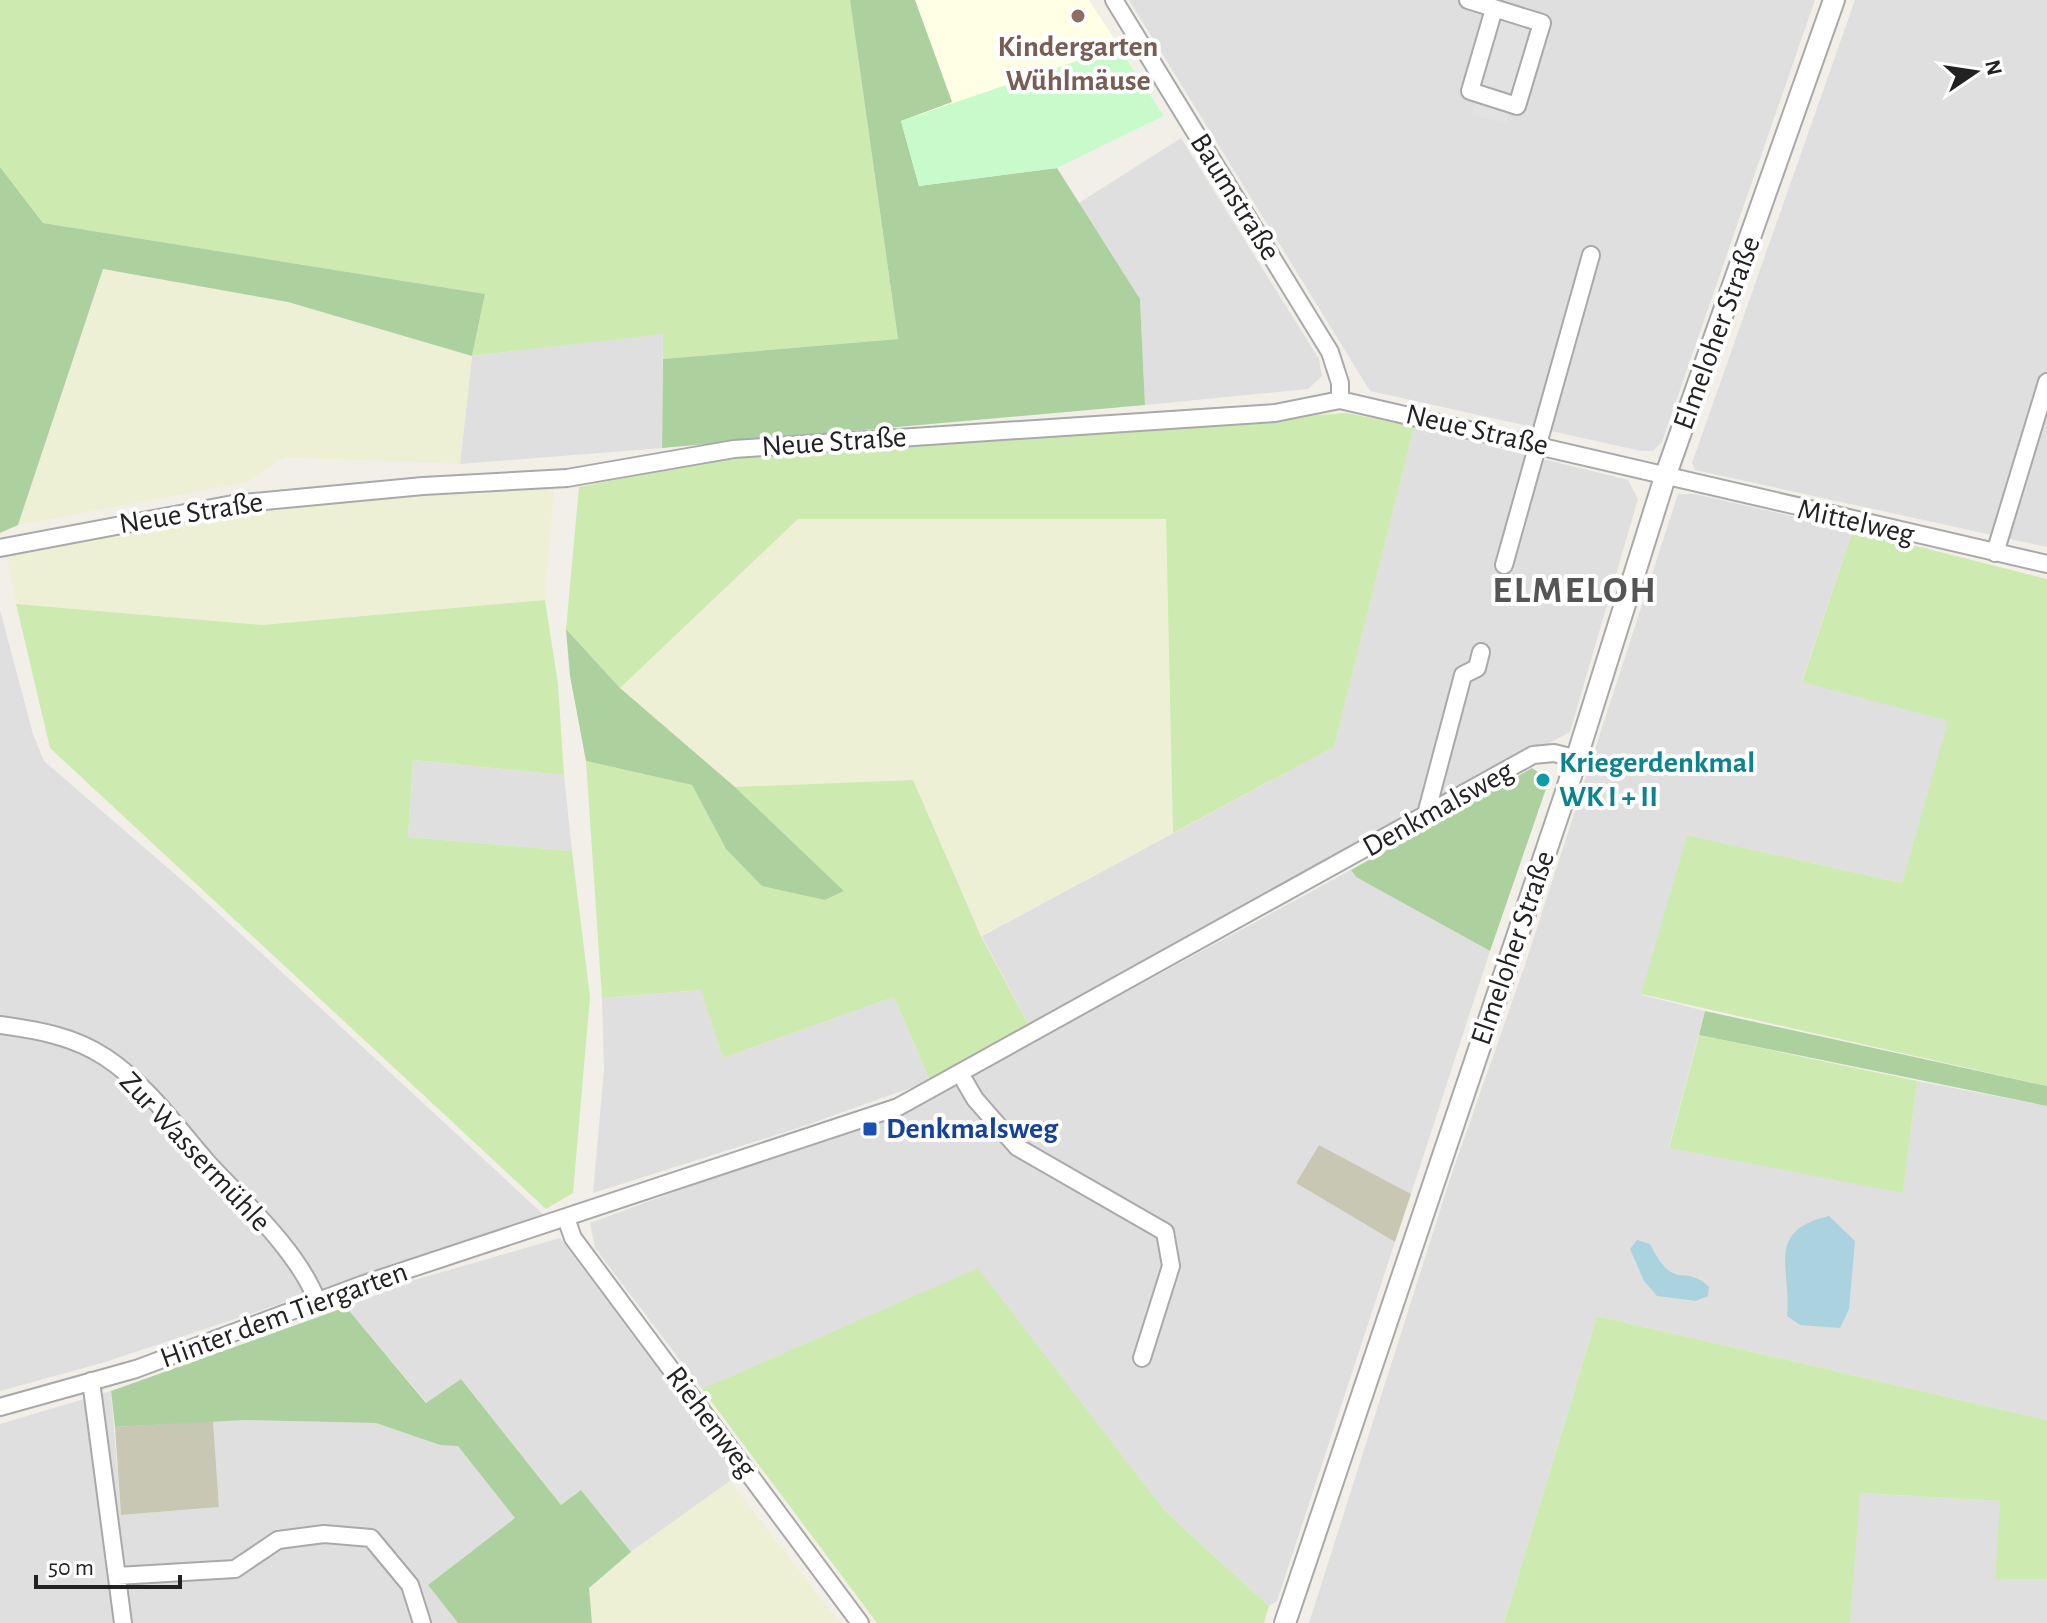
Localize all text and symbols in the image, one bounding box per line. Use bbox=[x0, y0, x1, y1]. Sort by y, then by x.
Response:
marker: Kindergarten Wühlmäuse bbox=[1069, 7, 1087, 25]
place label: Kindergarten Wühlmäuse bbox=[998, 32, 1158, 96]
north arrow bbox=[1935, 32, 2015, 112]
text: N bbox=[1981, 58, 2006, 78]
street label: Baumstraße bbox=[1184, 128, 1286, 266]
street label: Elmeloher Straße bbox=[1668, 232, 1766, 434]
street label: Neue Straße bbox=[1403, 399, 1551, 461]
street label: Neue Straße bbox=[761, 422, 907, 462]
street label: Neue Straße bbox=[117, 487, 265, 539]
street label: Mittelweg bbox=[1795, 494, 1918, 550]
district label: ELMELOH bbox=[1492, 572, 1658, 610]
place label: Kriegerdenkmal WK I + II bbox=[1559, 748, 1755, 812]
street label: Denkmalsweg bbox=[1358, 755, 1519, 863]
marker: Kriegerdenkmal WK I + II bbox=[1534, 771, 1552, 789]
street label: Elmeloher Straße bbox=[1466, 847, 1560, 1049]
street label: Zur Wassermühle bbox=[114, 1066, 276, 1238]
place label: Denkmalsweg bbox=[886, 1114, 1059, 1144]
marker: Denkmalsweg bbox=[861, 1120, 879, 1138]
street label: Hinter dem Tiergarten bbox=[156, 1256, 412, 1374]
street label: Riehenweg bbox=[660, 1361, 762, 1483]
scale bar bbox=[36, 1539, 180, 1589]
text: 50 m bbox=[48, 1556, 94, 1580]

